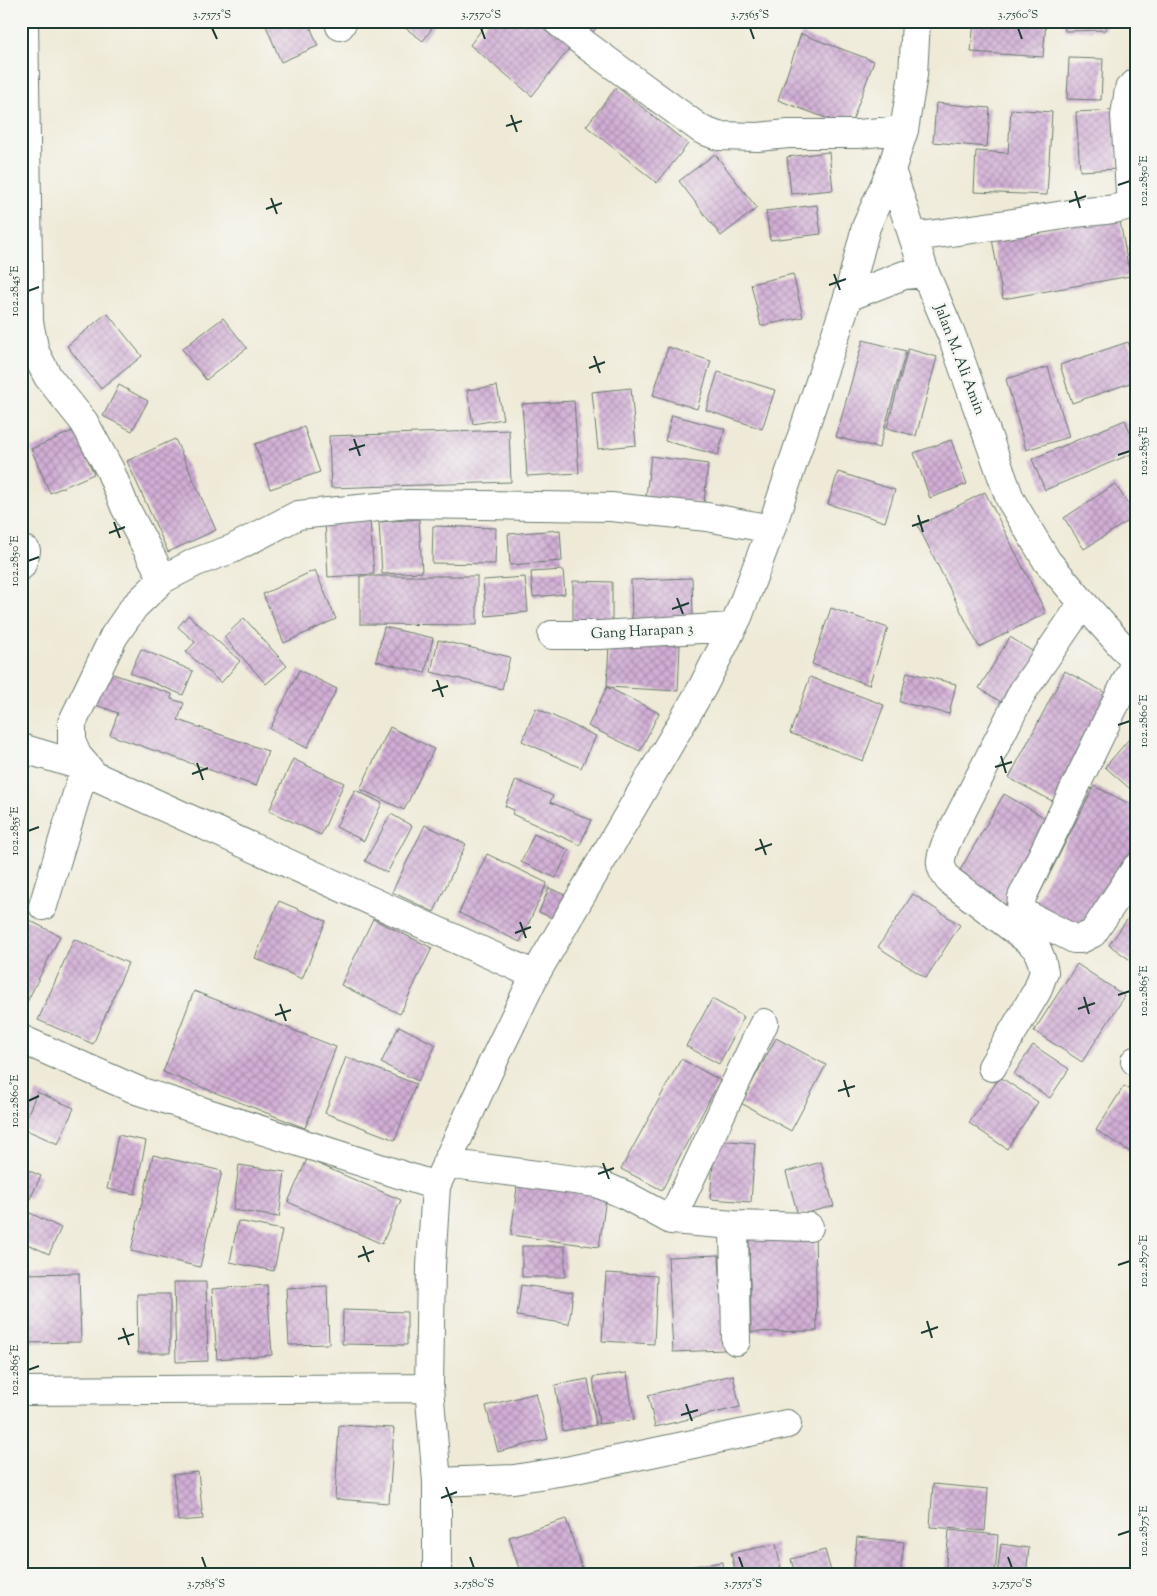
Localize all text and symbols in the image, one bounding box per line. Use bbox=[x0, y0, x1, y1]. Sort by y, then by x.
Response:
text: 3.7575°S bbox=[193, 6, 231, 24]
text: 3.7570°S bbox=[461, 6, 501, 24]
text: 3.7565°S bbox=[731, 6, 769, 24]
text: 3.7560°S bbox=[998, 6, 1038, 24]
text: 102.2850°E bbox=[1135, 155, 1153, 207]
text: 102.2845°E bbox=[6, 265, 24, 316]
street label: Jalan M. Ali Amin bbox=[928, 301, 990, 418]
text: 102.2855°E bbox=[1135, 426, 1153, 476]
text: 102.2850°E bbox=[6, 535, 24, 587]
street label: Gang Harapan 3 bbox=[590, 619, 694, 645]
text: 102.2860°E bbox=[1135, 694, 1153, 747]
text: 102.2855°E bbox=[6, 806, 24, 856]
text: 102.2865°E bbox=[1135, 965, 1153, 1016]
text: 102.2860°E bbox=[6, 1074, 24, 1127]
text: 102.2870°E bbox=[1135, 1234, 1153, 1287]
text: 102.2865°E bbox=[6, 1344, 24, 1395]
text: 102.2875°E bbox=[1135, 1505, 1153, 1556]
text: 3.7585°S bbox=[187, 1575, 225, 1593]
text: 3.7580°S bbox=[454, 1575, 494, 1593]
text: 3.7575°S bbox=[724, 1575, 762, 1593]
text: 3.7570°S bbox=[992, 1575, 1032, 1593]

